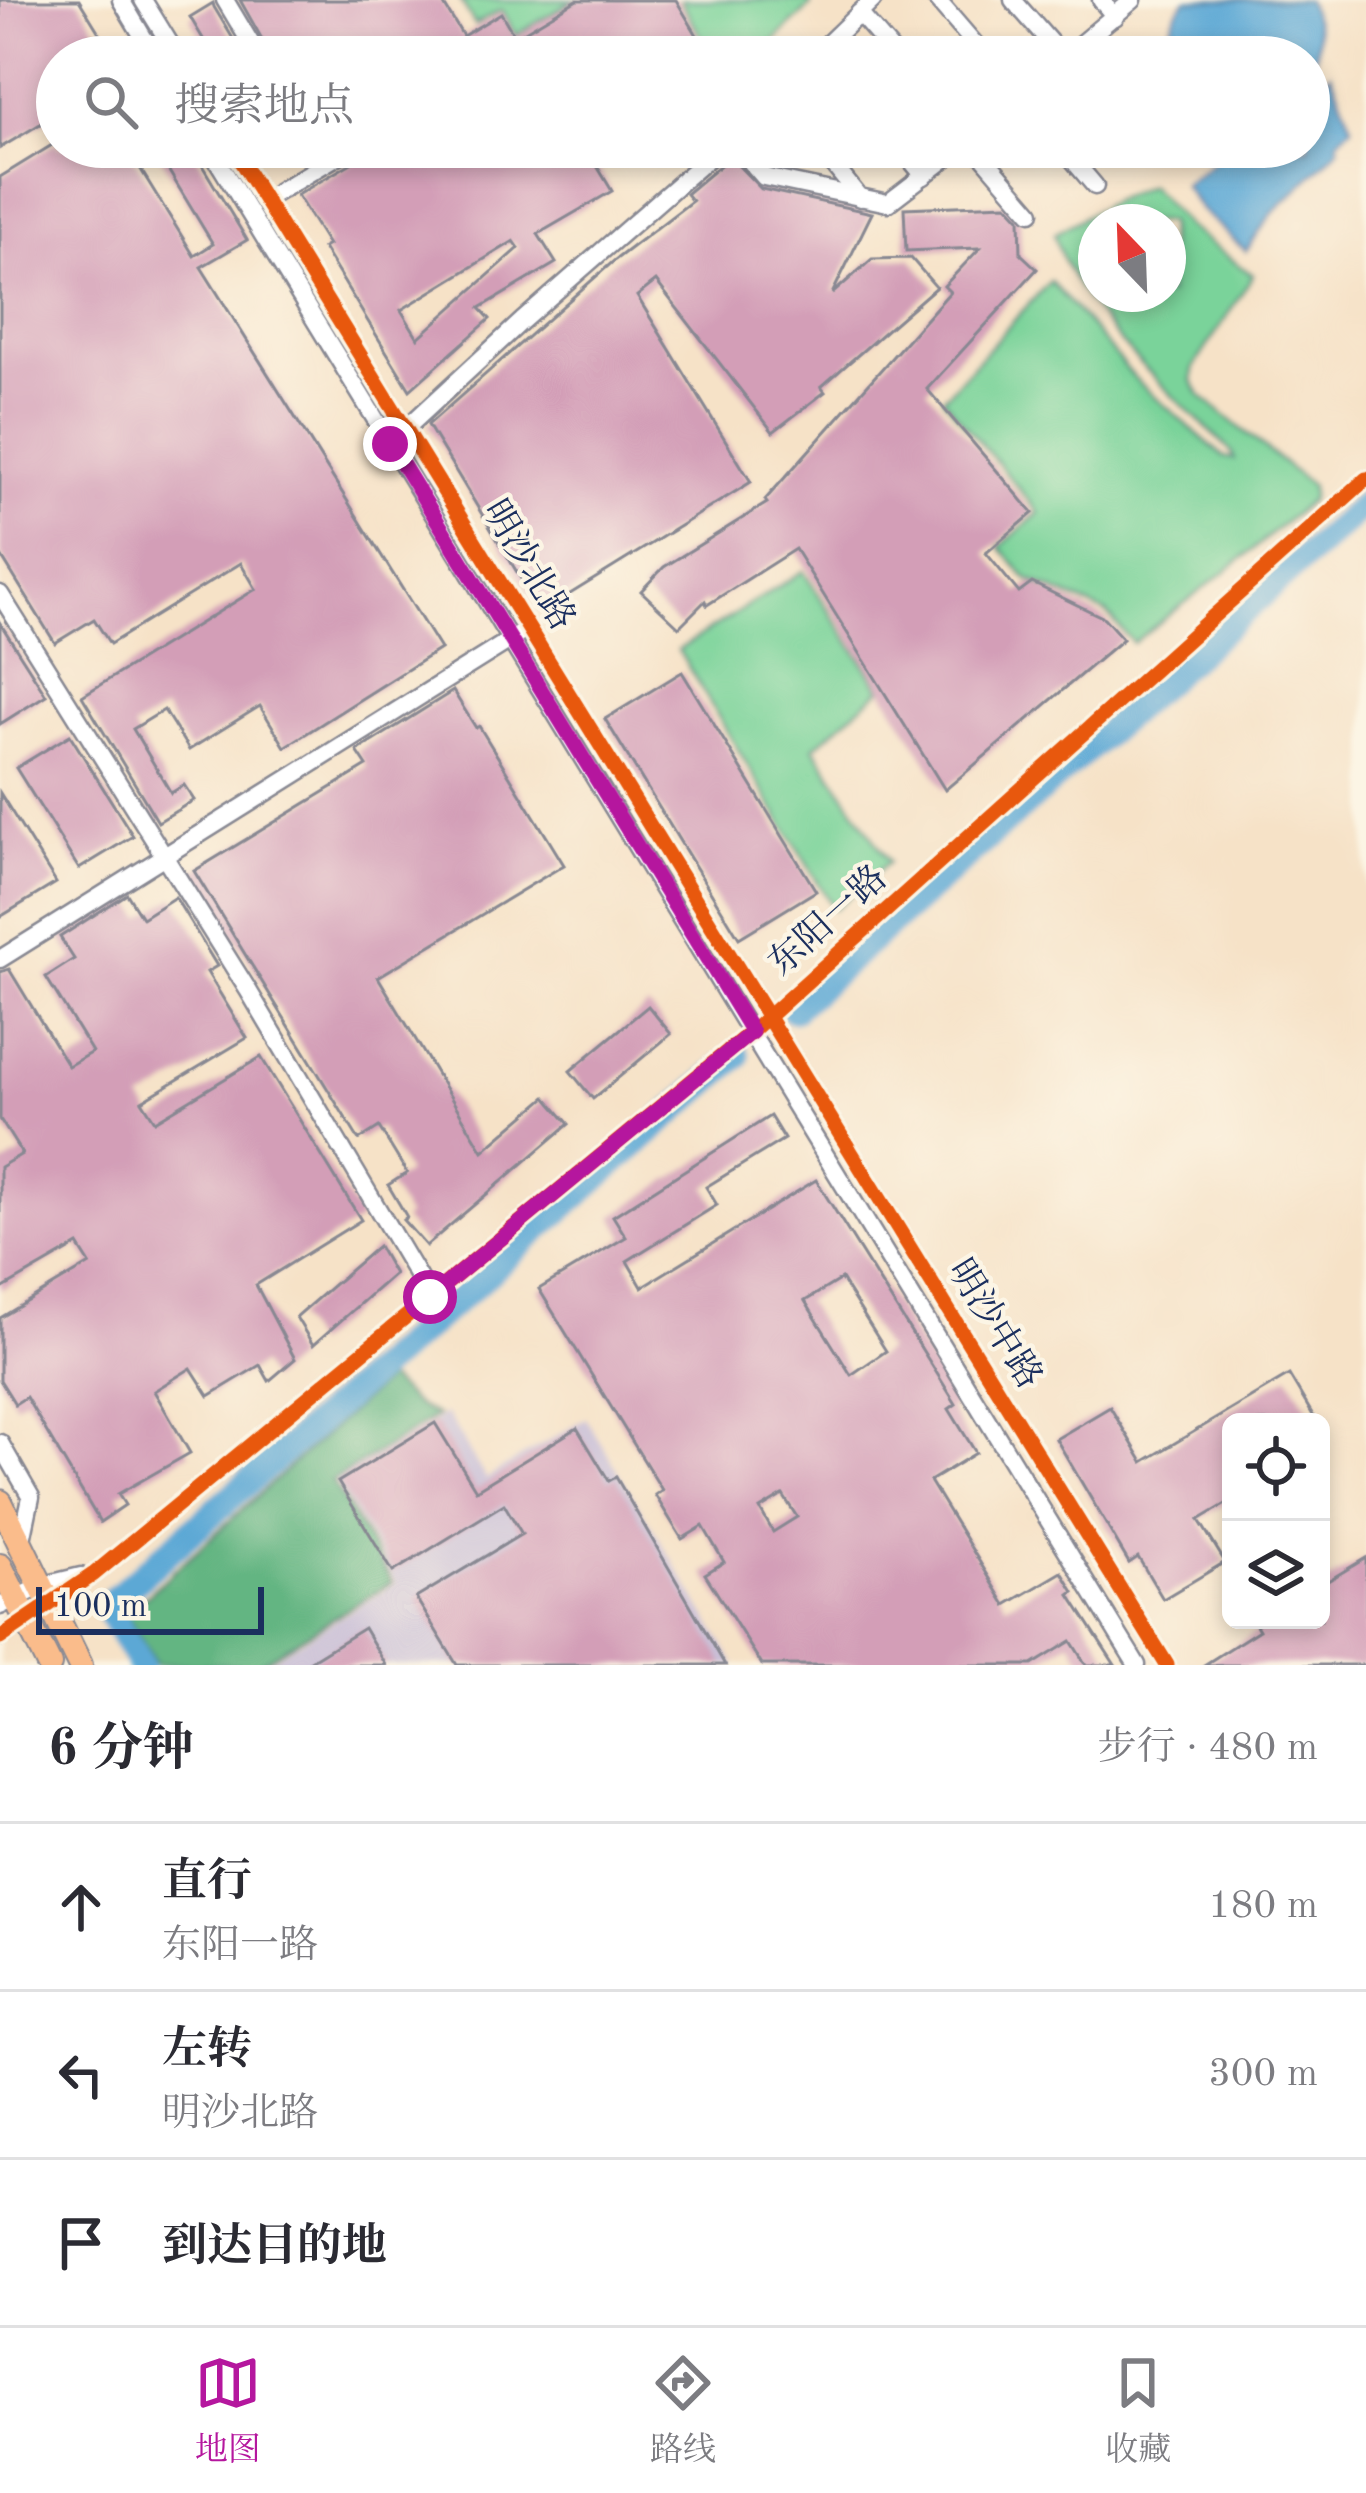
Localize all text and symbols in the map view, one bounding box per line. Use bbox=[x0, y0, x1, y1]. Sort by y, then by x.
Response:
search box bbox=[36, 36, 1330, 168]
icon: search bbox=[78, 69, 144, 135]
text: 搜索地点 bbox=[174, 86, 354, 131]
north arrow bbox=[1078, 204, 1186, 312]
route end bbox=[363, 417, 417, 471]
street label: 明沙北路 bbox=[474, 493, 583, 637]
street label: 东阳一路 bbox=[761, 857, 895, 984]
street label: 明沙中路 bbox=[940, 1252, 1050, 1396]
route start bbox=[403, 1270, 457, 1324]
map controls bbox=[1222, 1413, 1330, 1629]
button: locate bbox=[1222, 1413, 1330, 1521]
button: layers bbox=[1222, 1521, 1330, 1629]
scale bar bbox=[36, 1581, 264, 1634]
text: 100 m bbox=[54, 1591, 147, 1624]
text: 6 分钟 bbox=[48, 1725, 194, 1776]
text: 步行 · 480 m bbox=[1097, 1729, 1318, 1768]
text: 直行 bbox=[162, 1861, 252, 1906]
icon: ahead bbox=[48, 1874, 114, 1940]
text: 180 m bbox=[1208, 1887, 1318, 1926]
text: 东阳一路 bbox=[162, 1927, 318, 1966]
text: 左转 bbox=[162, 2029, 252, 2074]
icon: left bbox=[48, 2042, 114, 2108]
text: 300 m bbox=[1208, 2055, 1318, 2094]
text: 明沙北路 bbox=[162, 2095, 318, 2134]
icon: arrive bbox=[48, 2210, 114, 2276]
text: 到达目的地 bbox=[162, 2226, 387, 2271]
tab: 地图 bbox=[195, 2350, 261, 2472]
tab: 路线 bbox=[650, 2350, 716, 2472]
tab: 收藏 bbox=[1105, 2350, 1171, 2472]

